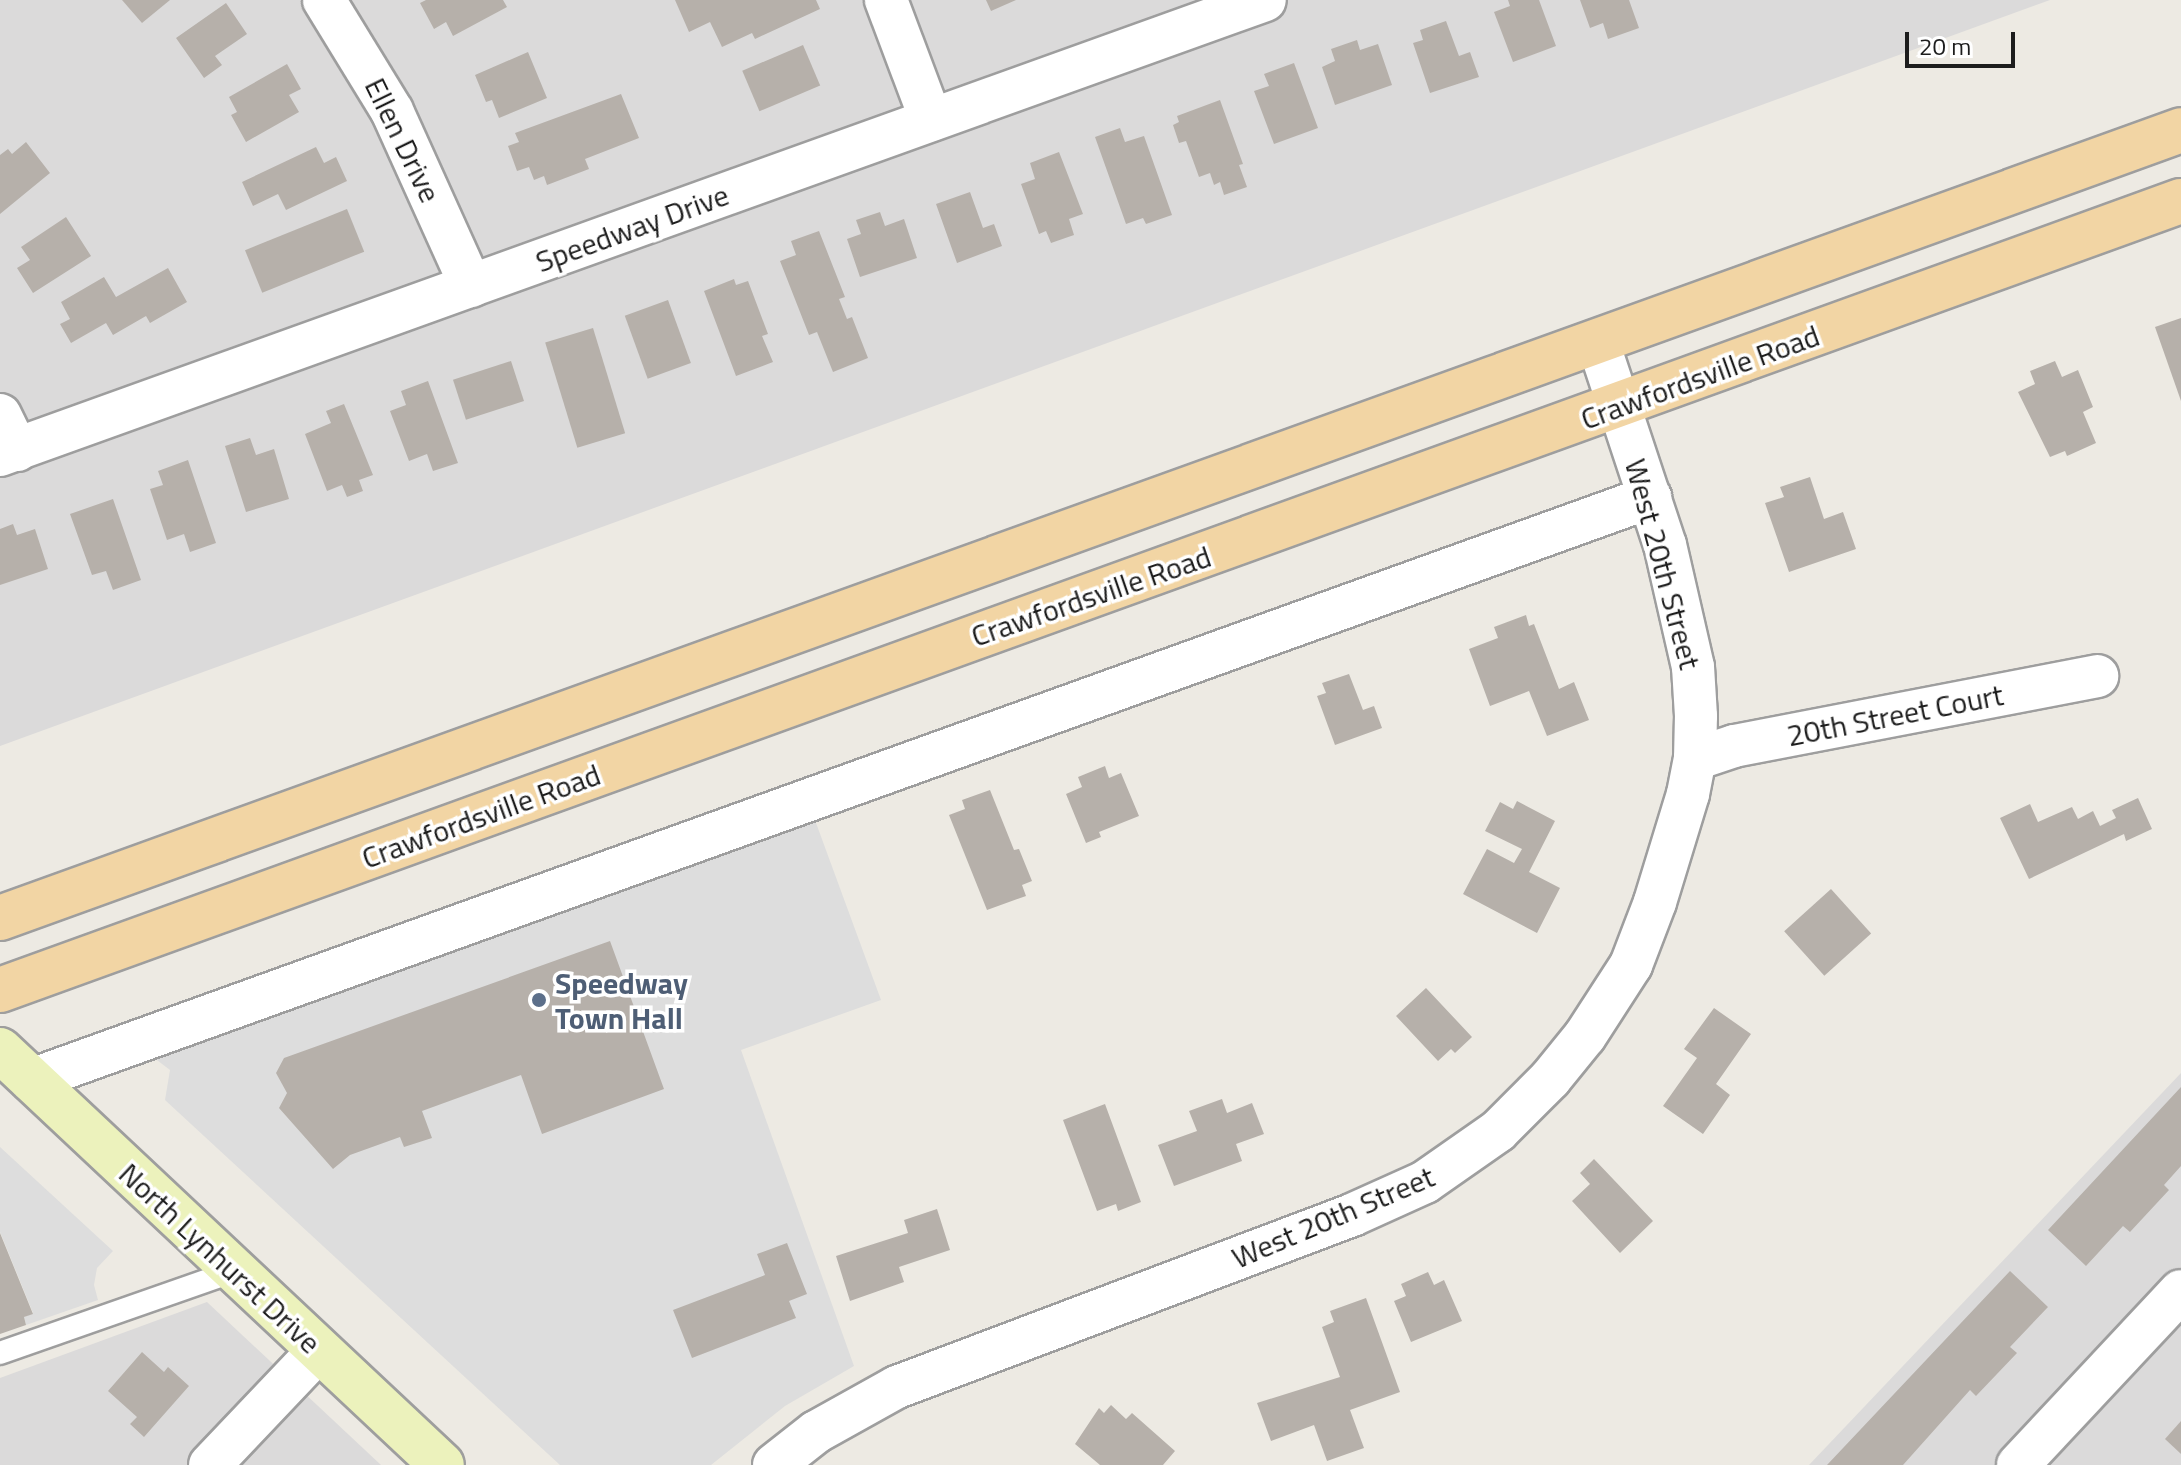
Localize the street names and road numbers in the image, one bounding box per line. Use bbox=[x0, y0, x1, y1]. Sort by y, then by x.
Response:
street label: Ellen Drive bbox=[357, 72, 449, 208]
street label: Speedway Drive bbox=[531, 176, 733, 280]
street label: Crawfordsville Road bbox=[1576, 317, 1824, 437]
street label: West 20th Street bbox=[1618, 455, 1708, 673]
street label: Crawfordsville Road bbox=[966, 538, 1216, 654]
street label: 20th Street Court bbox=[1784, 676, 2006, 754]
street label: Crawfordsville Road bbox=[357, 756, 605, 876]
street label: North Lynhurst Drive bbox=[112, 1155, 328, 1361]
street label: West 20th Street bbox=[1226, 1158, 1440, 1276]

